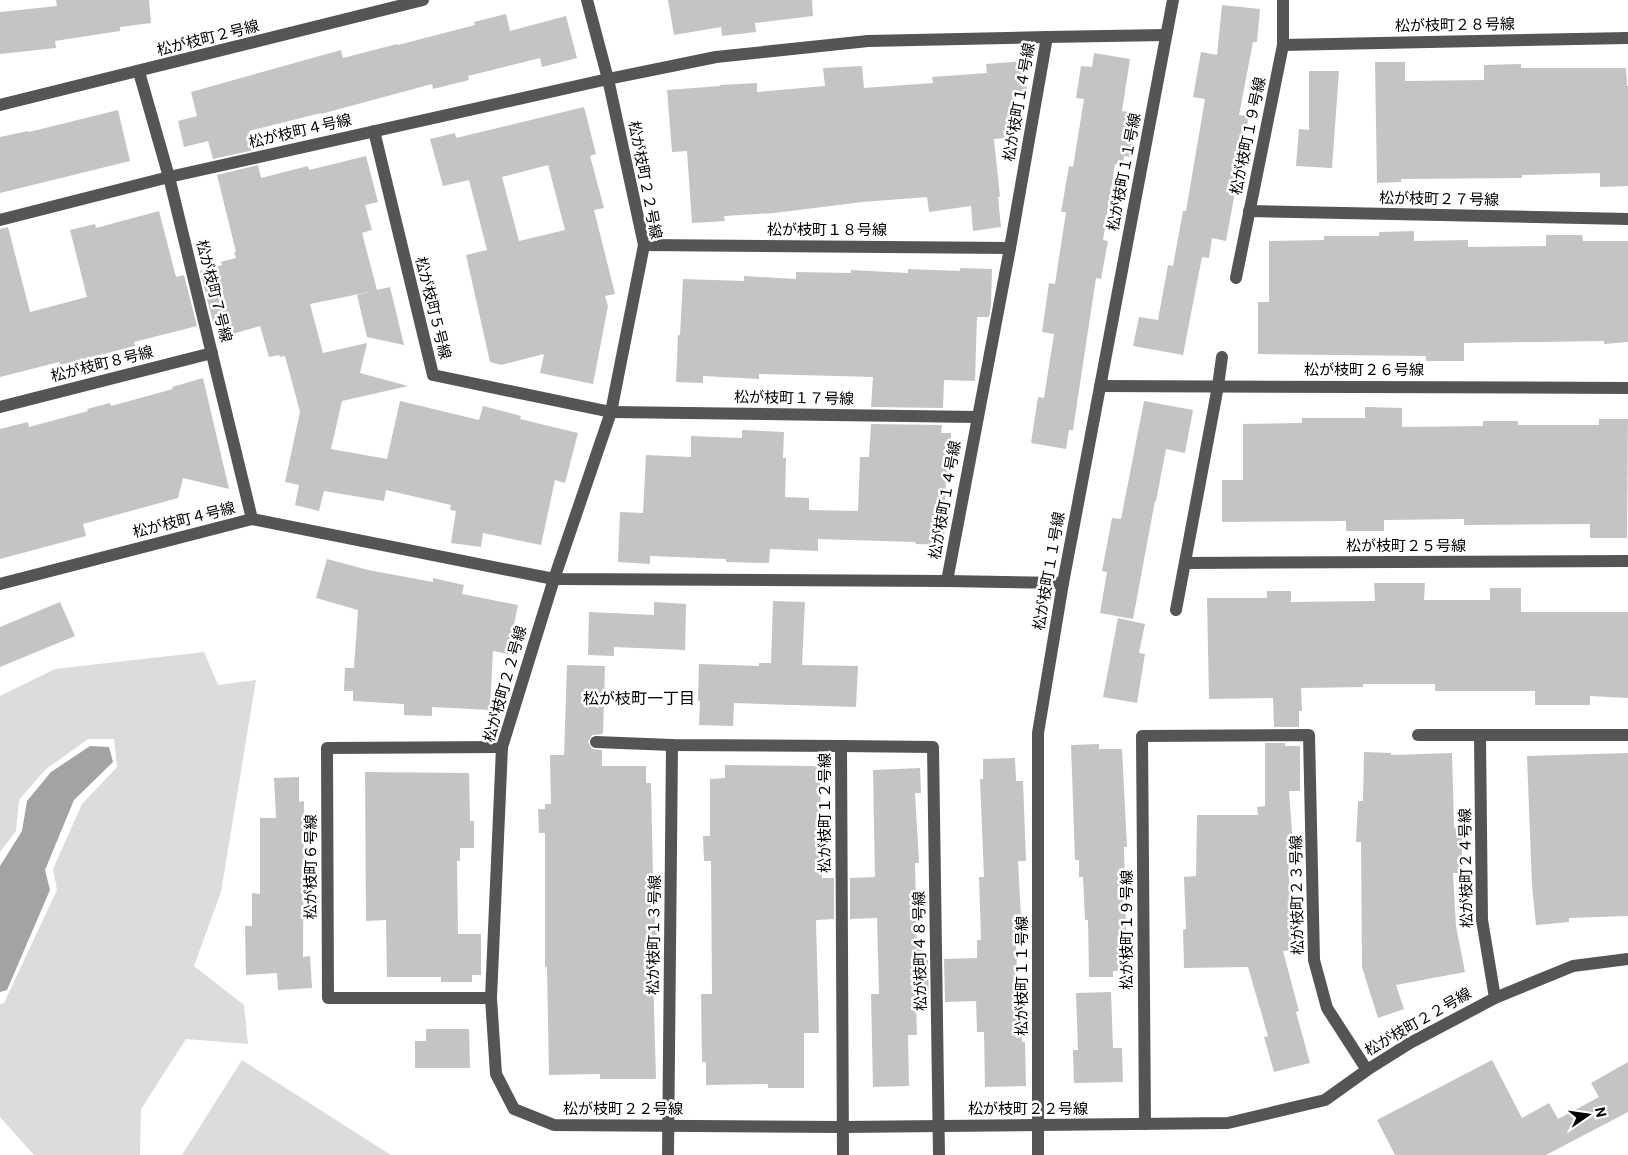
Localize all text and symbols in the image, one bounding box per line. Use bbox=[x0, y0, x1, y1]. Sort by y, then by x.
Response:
street label: 松が枝町２８号線 bbox=[1395, 15, 1515, 35]
street label: 松が枝町２号線 bbox=[155, 17, 261, 59]
street label: 松が枝町１４号線 bbox=[1000, 41, 1038, 163]
street label: 松が枝町１９号線 bbox=[1227, 75, 1269, 197]
street label: 松が枝町４号線 bbox=[247, 110, 353, 152]
street label: 松が枝町１１号線 bbox=[1104, 111, 1144, 233]
street label: 松が枝町２２号線 bbox=[625, 119, 665, 241]
street label: 松が枝町２７号線 bbox=[1379, 189, 1499, 209]
street label: 松が枝町１８号線 bbox=[767, 221, 887, 239]
street label: 松が枝町７号線 bbox=[193, 238, 235, 344]
street label: 松が枝町５号線 bbox=[412, 255, 454, 361]
street label: 松が枝町８号線 bbox=[49, 343, 155, 385]
street label: 松が枝町２６号線 bbox=[1304, 361, 1424, 379]
street label: 松が枝町１７号線 bbox=[734, 388, 854, 408]
street label: 松が枝町１４号線 bbox=[926, 439, 964, 561]
street label: 松が枝町４号線 bbox=[131, 499, 237, 541]
street label: 松が枝町１１号線 bbox=[1030, 510, 1068, 632]
street label: 松が枝町２５号線 bbox=[1346, 537, 1466, 555]
street label: 松が枝町２２号線 bbox=[480, 624, 530, 744]
district label: 松が枝町一丁目 bbox=[583, 689, 695, 708]
street label: 松が枝町１２号線 bbox=[816, 753, 834, 873]
street label: 松が枝町２４号線 bbox=[1456, 808, 1476, 928]
street label: 松が枝町６号線 bbox=[302, 814, 320, 920]
street label: 松が枝町２３号線 bbox=[1287, 835, 1307, 955]
street label: 松が枝町１９号線 bbox=[1118, 870, 1136, 990]
street label: 松が枝町１３号線 bbox=[644, 875, 664, 995]
street label: 松が枝町４８号線 bbox=[910, 891, 930, 1011]
street label: 松が枝町１１号線 bbox=[1013, 916, 1031, 1036]
street label: 松が枝町２２号線 bbox=[1362, 984, 1474, 1060]
north arrow bbox=[1563, 1090, 1613, 1140]
street label: 松が枝町２２号線 bbox=[563, 1100, 683, 1118]
street label: 松が枝町２２号線 bbox=[968, 1100, 1088, 1118]
text: N bbox=[1592, 1105, 1610, 1119]

